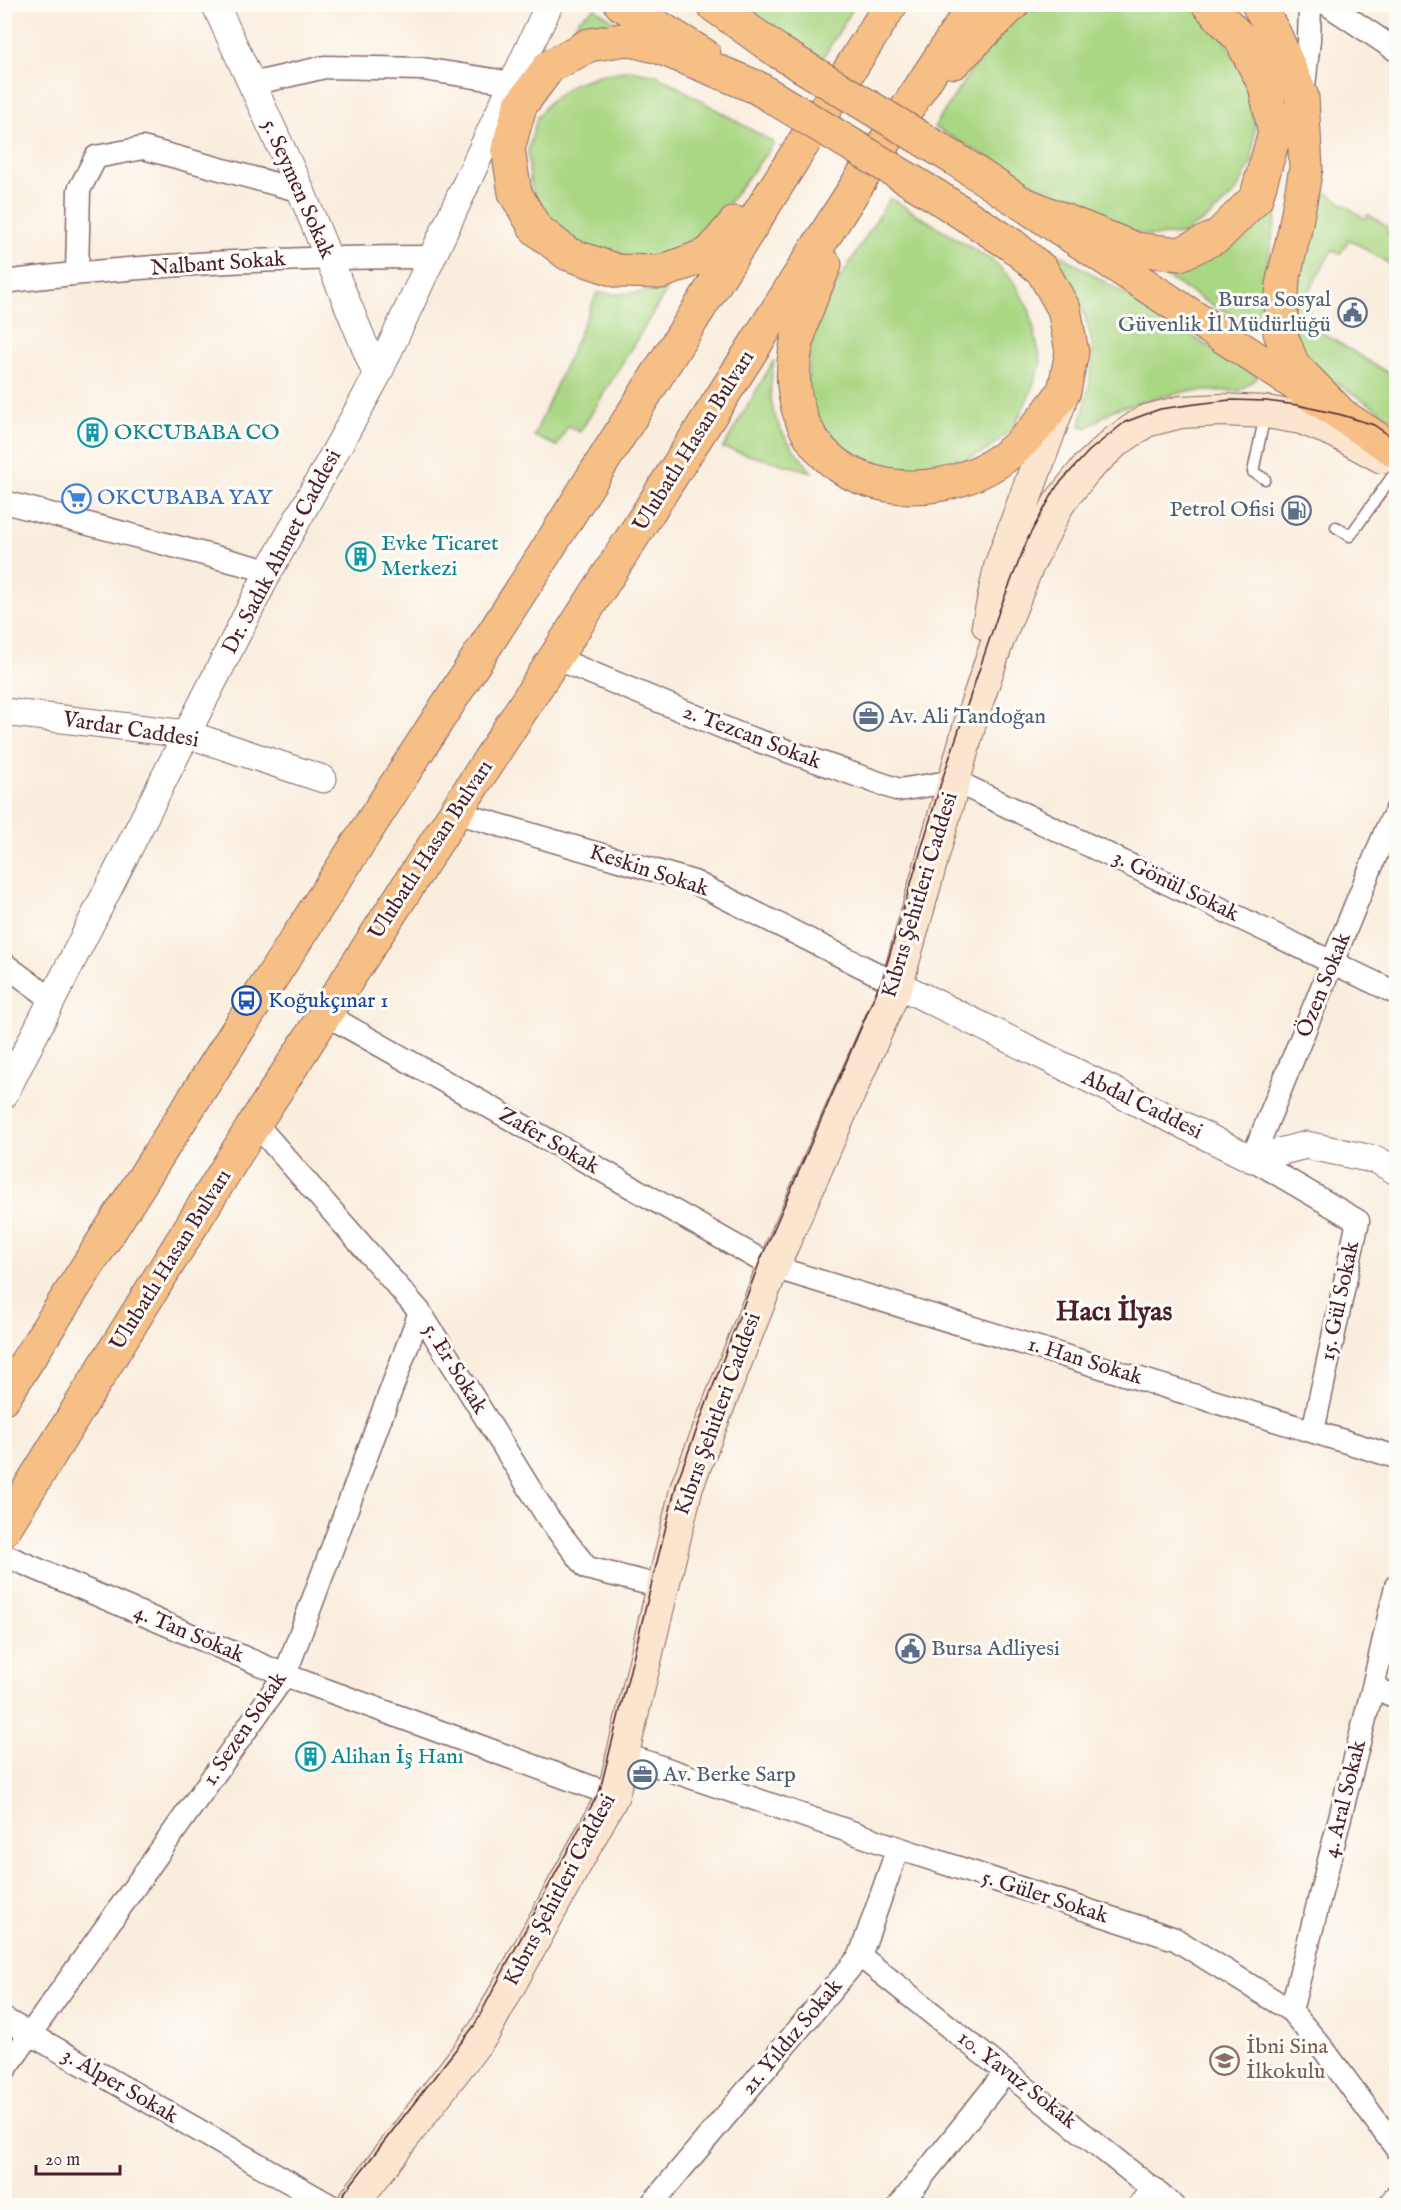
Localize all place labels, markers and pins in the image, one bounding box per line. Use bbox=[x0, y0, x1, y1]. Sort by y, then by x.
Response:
place label: Bursa Sosyal Güvenlik İl Müdürlüğü bbox=[1118, 286, 1331, 339]
public building icon: Bursa Sosyal Güvenlik İl Müdürlüğü bbox=[1336, 297, 1368, 329]
building icon: OKCUBABA CO bbox=[77, 417, 109, 449]
place label: OKCUBABA CO bbox=[114, 419, 280, 447]
supermarket icon: OKCUBABA YAY bbox=[60, 482, 92, 514]
place label: OKCUBABA YAY bbox=[97, 484, 274, 512]
fuel station icon: Petrol Ofisi bbox=[1280, 494, 1312, 526]
place label: Petrol Ofisi bbox=[1170, 496, 1275, 524]
place label: Evke Ticaret Merkezi bbox=[381, 530, 499, 583]
building icon: Evke Ticaret Merkezi bbox=[344, 541, 376, 573]
office icon: Av. Ali Tandoğan bbox=[852, 701, 884, 733]
place label: Av. Ali Tandoğan bbox=[888, 703, 1046, 731]
bus stop icon: Koğukçınar 1 bbox=[231, 985, 263, 1017]
place label: Koğukçınar 1 bbox=[268, 987, 388, 1015]
public building icon: Bursa Adliyesi bbox=[894, 1633, 926, 1665]
place label: Bursa Adliyesi bbox=[931, 1635, 1060, 1663]
building icon: Alihan İş Hanı bbox=[294, 1741, 326, 1773]
place label: Alihan İş Hanı bbox=[330, 1743, 464, 1771]
office icon: Av. Berke Sarp bbox=[626, 1759, 658, 1791]
place label: Av. Berke Sarp bbox=[662, 1761, 796, 1789]
place label: İbni Sina İlkokulu bbox=[1246, 2033, 1328, 2086]
school or university icon: İbni Sina İlkokulu bbox=[1209, 2044, 1241, 2076]

